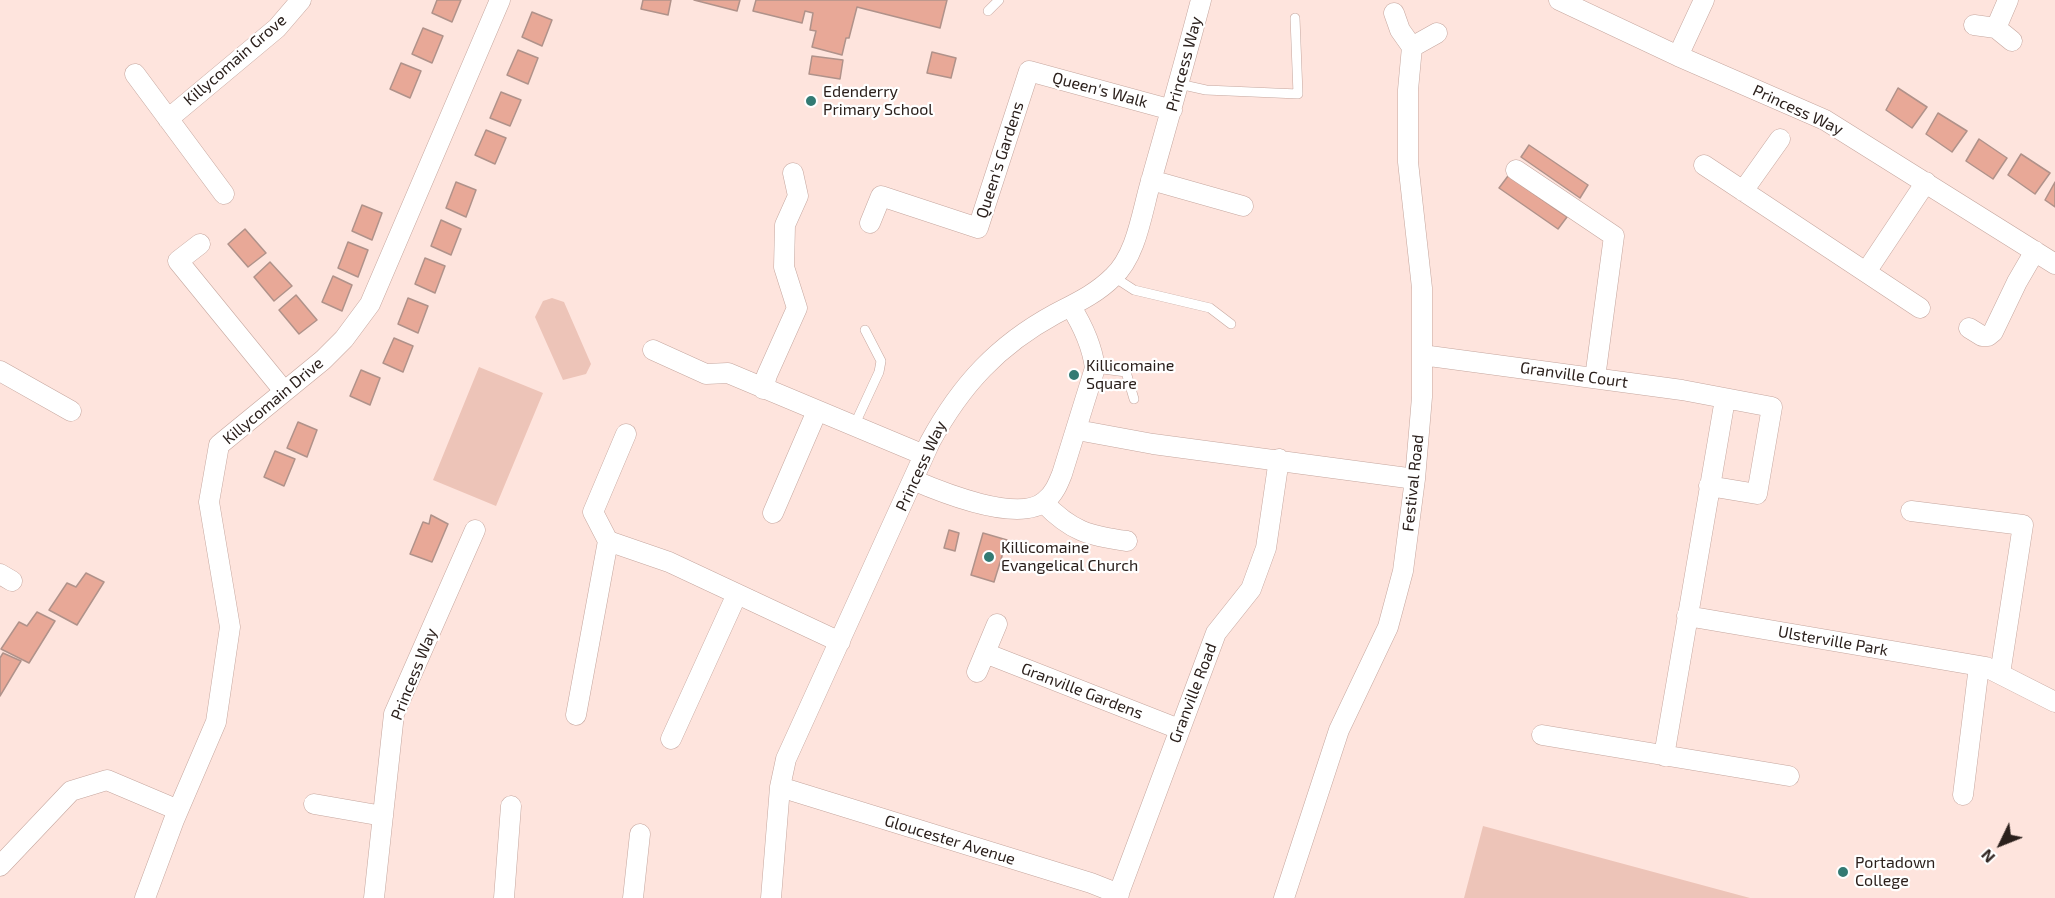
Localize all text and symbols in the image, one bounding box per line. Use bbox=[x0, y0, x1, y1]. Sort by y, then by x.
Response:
street label: Killycomain Grove bbox=[180, 10, 290, 110]
street label: Princess Way bbox=[1162, 14, 1206, 114]
street label: Queen's Walk bbox=[1050, 68, 1150, 112]
street label: Princess Way bbox=[1750, 81, 1846, 139]
place label: Edenderry Primary School bbox=[823, 82, 933, 120]
marker: Edenderry Primary School bbox=[804, 94, 818, 108]
street label: Queen's Gardens bbox=[972, 99, 1028, 221]
street label: Killycomain Drive bbox=[219, 353, 327, 449]
place label: Killicomaine Square bbox=[1086, 356, 1174, 394]
street label: Granville Court bbox=[1519, 358, 1629, 392]
marker: Killicomaine Square bbox=[1067, 368, 1081, 382]
street label: Princess Way bbox=[892, 418, 950, 514]
street label: Festival Road bbox=[1398, 434, 1428, 532]
place label: Killicomaine Evangelical Church bbox=[1001, 538, 1138, 576]
marker: Killicomaine Evangelical Church bbox=[982, 550, 996, 564]
street label: Ulsterville Park bbox=[1776, 622, 1890, 660]
street label: Princess Way bbox=[387, 625, 441, 723]
street label: Granville Road bbox=[1165, 640, 1221, 746]
street label: Granville Gardens bbox=[1018, 659, 1146, 723]
street label: Gloucester Avenue bbox=[882, 811, 1018, 869]
north arrow bbox=[1971, 814, 2031, 874]
text: N bbox=[1977, 846, 1998, 867]
place label: Portadown College bbox=[1855, 853, 1935, 891]
marker: Portadown College bbox=[1836, 865, 1850, 879]

